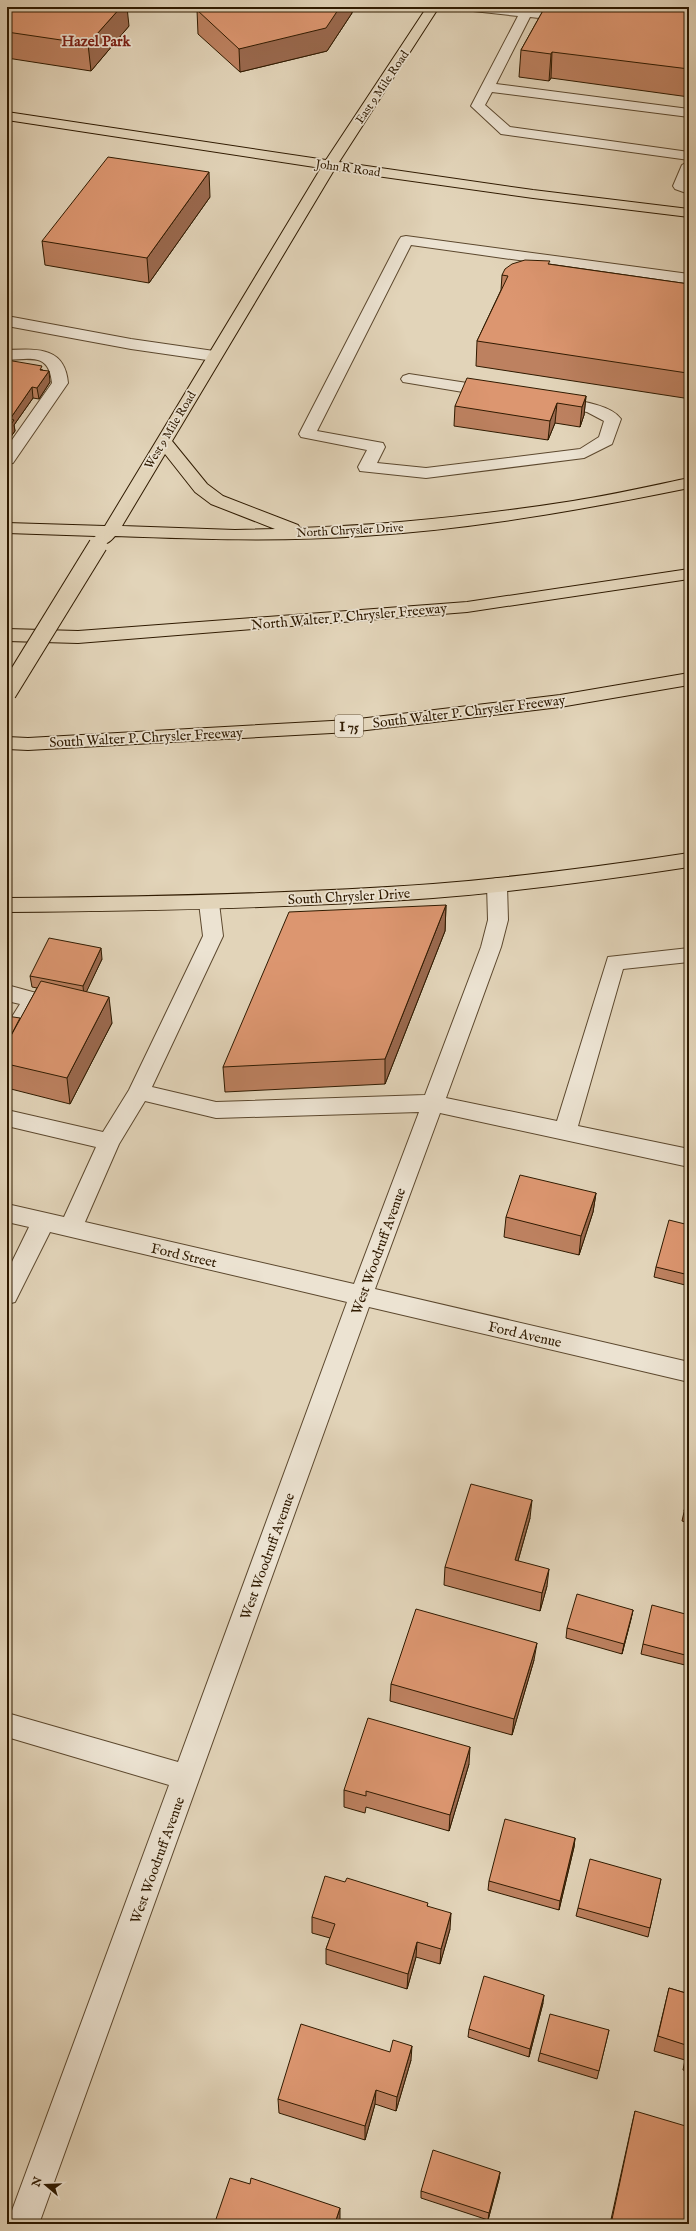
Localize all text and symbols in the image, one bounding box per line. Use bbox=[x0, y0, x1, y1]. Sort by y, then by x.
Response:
district label: Hazel Park bbox=[61, 32, 132, 51]
street label: East 9 Mile Road bbox=[352, 47, 413, 127]
street label: John R Road bbox=[312, 156, 382, 182]
street label: West 9 Mile Road bbox=[141, 388, 200, 472]
street label: North Chrysler Drive bbox=[296, 520, 404, 541]
street label: North Walter P. Chrysler Freeway bbox=[250, 599, 448, 635]
street label: South Walter P. Chrysler Freeway bbox=[372, 691, 567, 733]
road number: I 75 bbox=[335, 715, 363, 737]
street label: South Walter P. Chrysler Freeway bbox=[49, 724, 244, 752]
street label: South Chrysler Drive bbox=[287, 885, 411, 909]
street label: West Woodruff Avenue bbox=[348, 1185, 410, 1317]
street label: Ford Street bbox=[149, 1240, 218, 1272]
street label: Ford Avenue bbox=[486, 1318, 564, 1352]
street label: West Woodruff Avenue bbox=[237, 1490, 299, 1622]
street label: West Woodruff Avenue bbox=[127, 1794, 189, 1926]
north arrow bbox=[26, 2165, 66, 2205]
text: N bbox=[29, 2175, 46, 2190]

